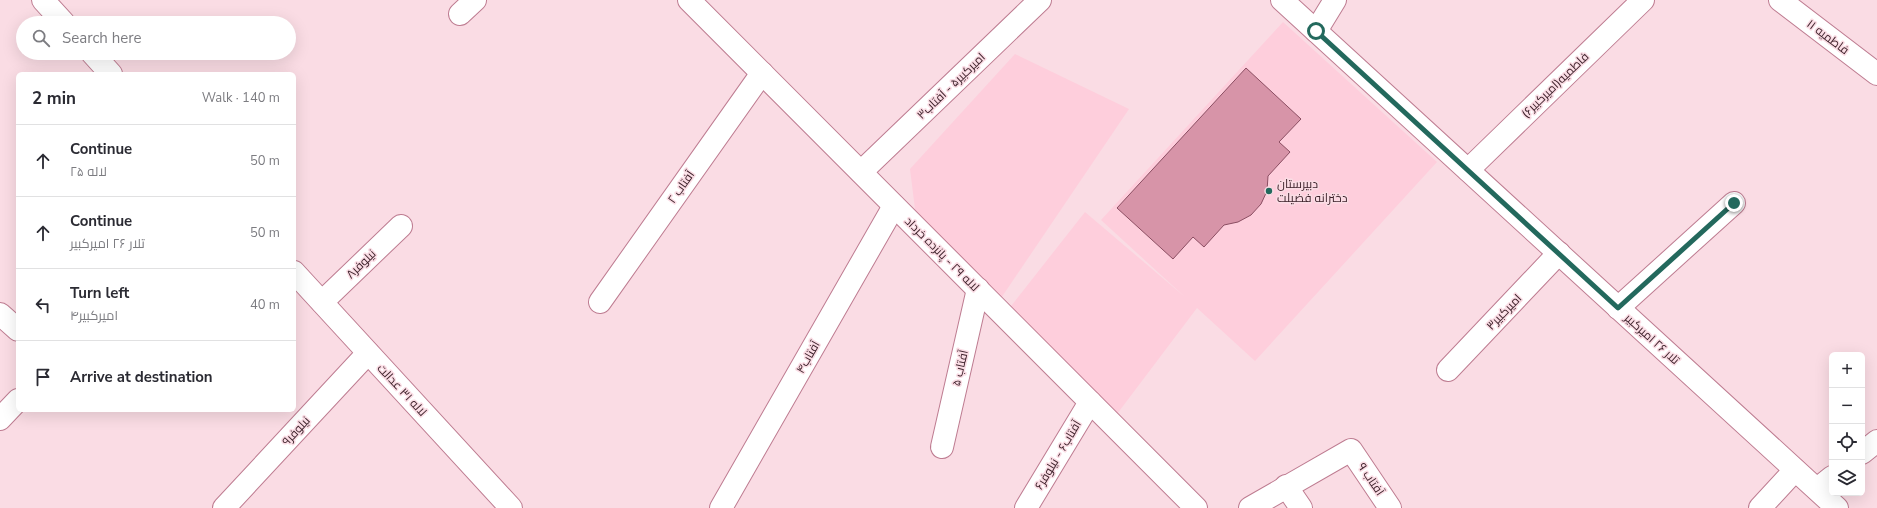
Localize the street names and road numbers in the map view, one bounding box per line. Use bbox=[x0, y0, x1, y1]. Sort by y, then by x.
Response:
street label: فاطمیه ۱۱ bbox=[1804, 16, 1852, 58]
street label: امیرکبیر۵ - آفتاب۳ bbox=[913, 49, 989, 123]
street label: فاطمیه(امیرکبیر۶) bbox=[1518, 49, 1592, 121]
street label: آفتاب ۲ bbox=[664, 167, 698, 207]
street label: لاله ۲۹ - پانزده خرداد bbox=[900, 213, 983, 296]
street label: نیلوفر۸ bbox=[343, 246, 379, 282]
street label: امیرکبیر۳ bbox=[1483, 290, 1525, 334]
street label: تلار ۲۶ امیرکبیر bbox=[1620, 309, 1684, 369]
street label: آفتاب۴ bbox=[792, 337, 824, 376]
street label: آفتاب ۵ bbox=[948, 348, 972, 388]
street label: لاله ۳۱ عدالت bbox=[374, 360, 430, 420]
street label: نیلوفر۹ bbox=[278, 413, 314, 449]
street label: آفتاب۶ - نیلوفر۶ bbox=[1031, 417, 1085, 493]
street label: آفتاب ۹ bbox=[1354, 459, 1388, 499]

